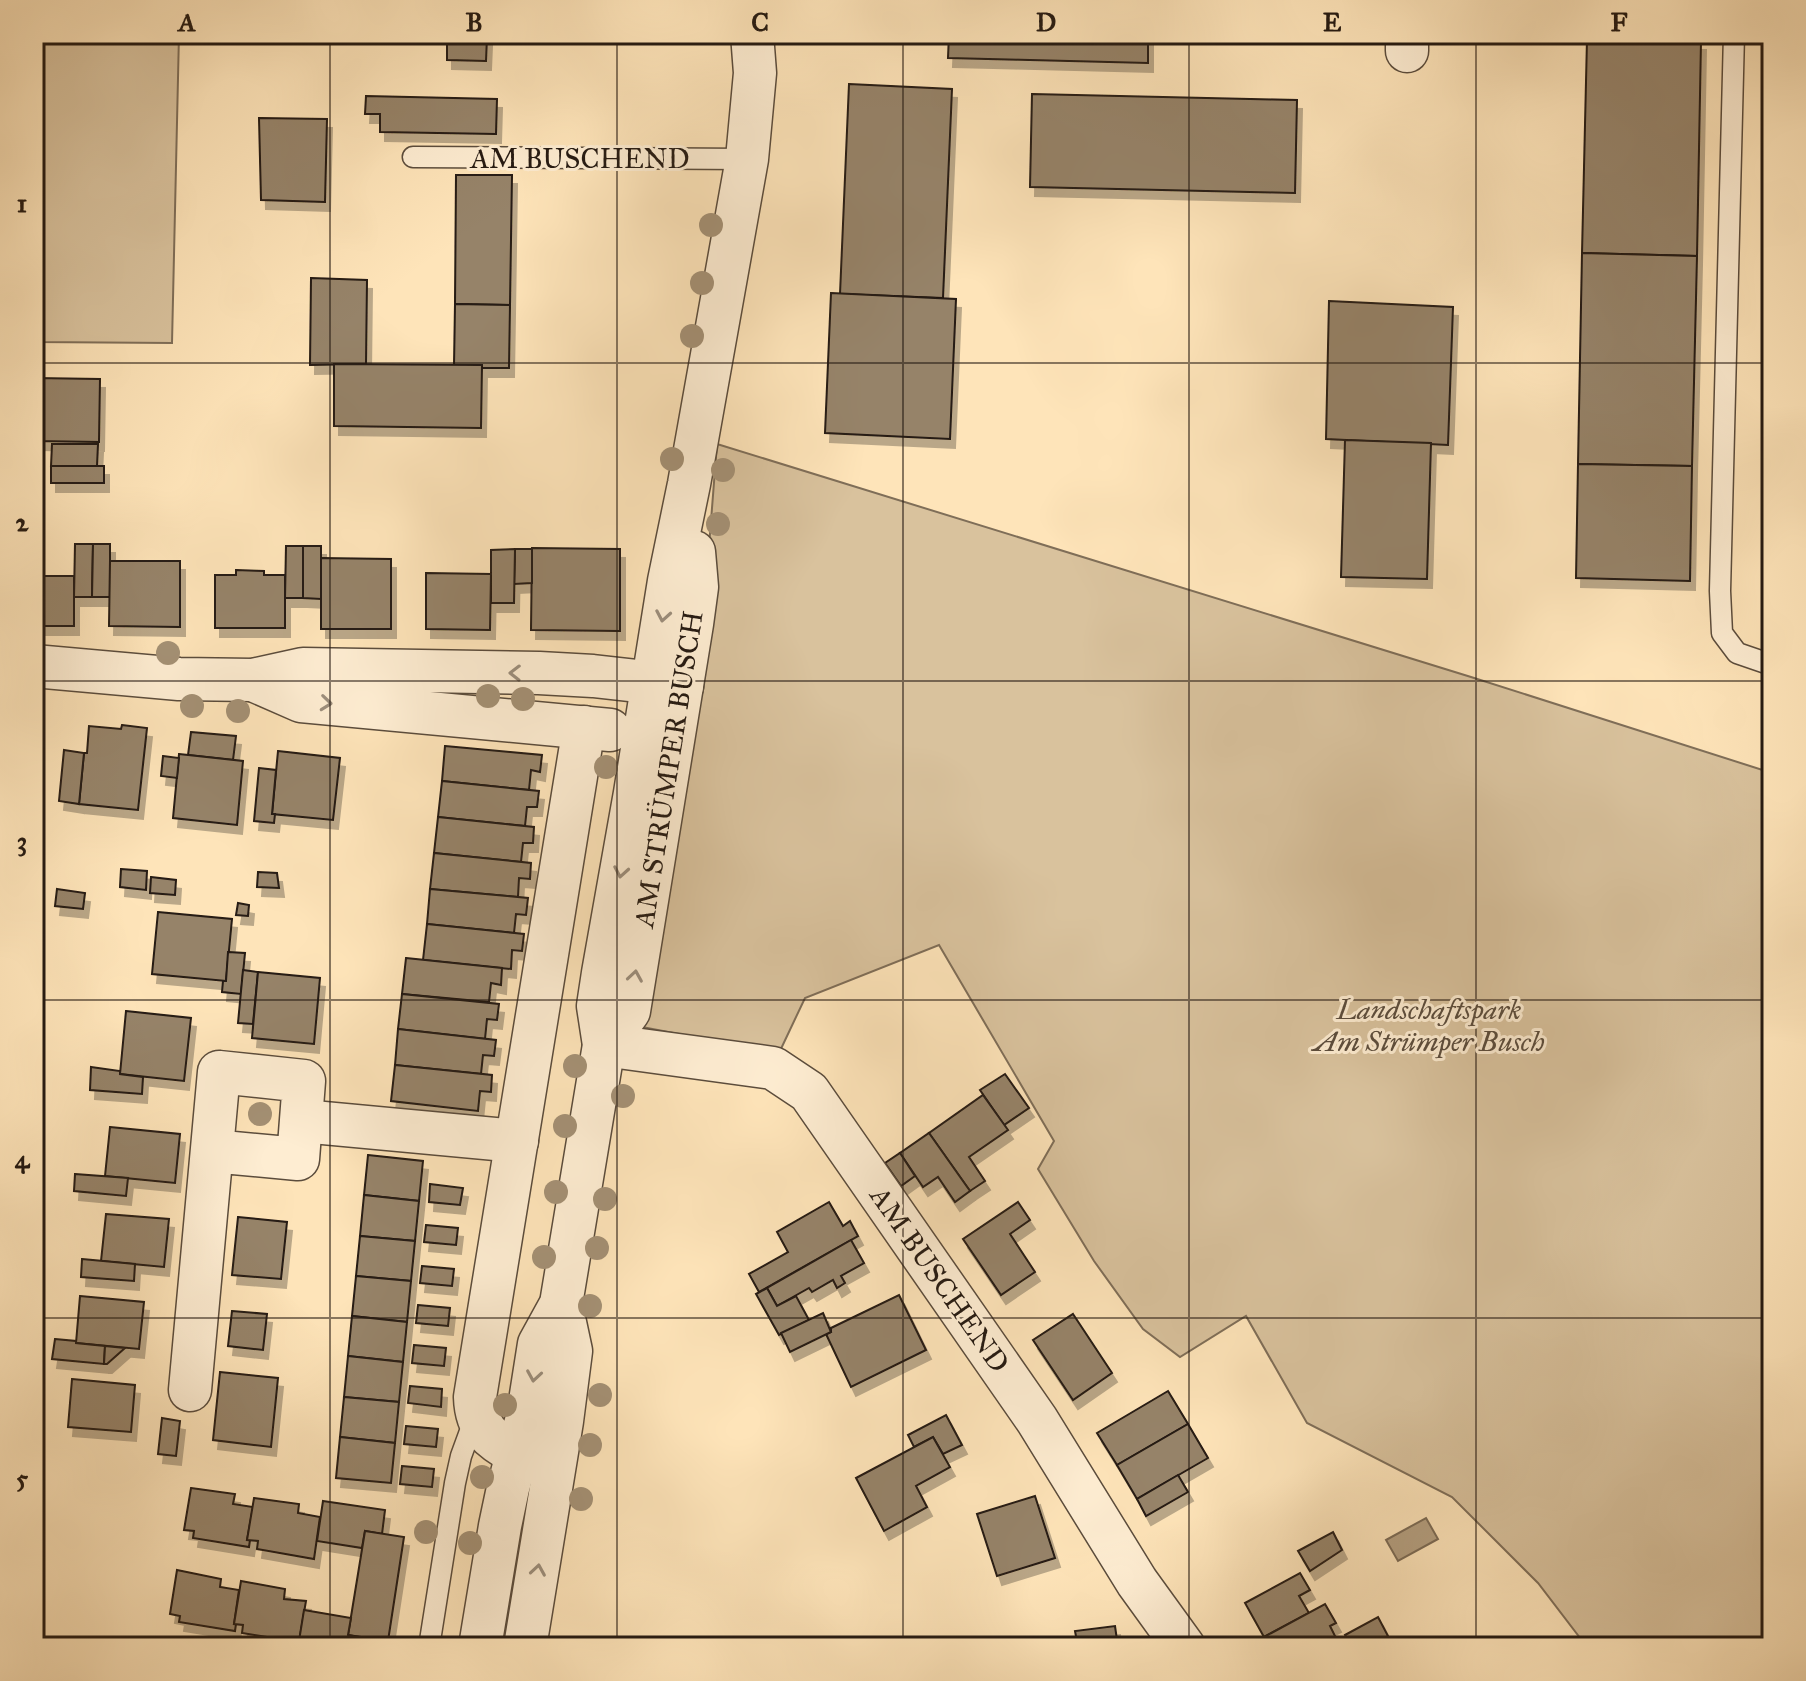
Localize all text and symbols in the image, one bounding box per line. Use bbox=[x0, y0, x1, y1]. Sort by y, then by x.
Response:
text: A bbox=[176, 6, 196, 38]
text: B bbox=[465, 6, 483, 38]
text: C bbox=[751, 6, 769, 38]
text: D bbox=[1036, 6, 1056, 38]
text: E bbox=[1323, 6, 1342, 38]
text: F bbox=[1611, 6, 1628, 38]
street label: AM BUSCHEND bbox=[469, 141, 690, 176]
text: 1 bbox=[17, 187, 27, 219]
text: 2 bbox=[16, 506, 30, 538]
street label: AM STRÜMPER BUSCH bbox=[626, 608, 711, 931]
one-way arrow bbox=[655, 609, 672, 623]
one-way arrow bbox=[508, 664, 521, 682]
one-way arrow bbox=[320, 695, 333, 712]
text: 3 bbox=[17, 825, 27, 857]
one-way arrow bbox=[613, 866, 630, 879]
one-way arrow bbox=[626, 969, 643, 983]
park label: Landschaftspark Am Strümper Busch bbox=[1310, 992, 1545, 1059]
text: 4 bbox=[15, 1143, 31, 1175]
street label: AM BUSCHEND bbox=[862, 1179, 1017, 1379]
one-way arrow bbox=[526, 1369, 543, 1383]
text: 5 bbox=[16, 1462, 29, 1494]
one-way arrow bbox=[529, 1563, 546, 1577]

